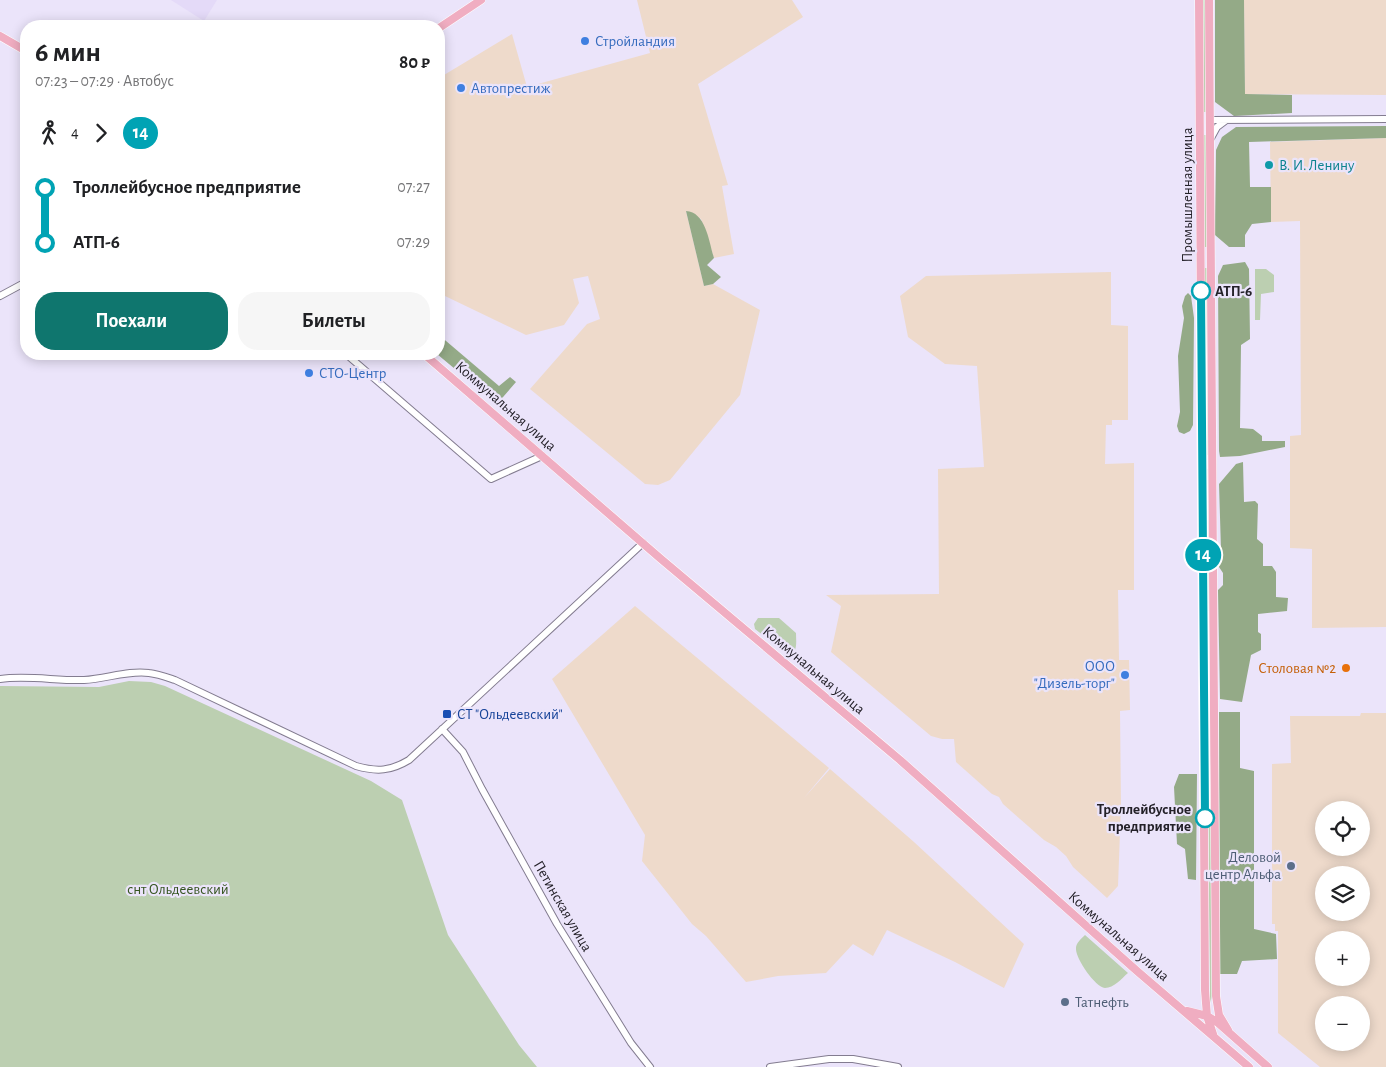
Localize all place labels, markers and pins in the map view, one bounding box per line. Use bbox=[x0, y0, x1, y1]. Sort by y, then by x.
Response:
place label: Стройландия bbox=[595, 34, 675, 49]
marker: Стройландия bbox=[579, 35, 591, 47]
place label: Автопрестиж bbox=[471, 81, 551, 96]
marker: Автопрестиж bbox=[455, 82, 467, 94]
place label: В. И. Ленину bbox=[1279, 158, 1355, 173]
marker: В. И. Ленину bbox=[1263, 159, 1275, 171]
marker: АТП-6 bbox=[1191, 281, 1211, 301]
place label: АТП-6 bbox=[1215, 284, 1252, 299]
place label: СТО-Центр bbox=[319, 366, 387, 381]
marker: СТО-Центр bbox=[303, 367, 315, 379]
place label: ООО "Дизель-торг" bbox=[1034, 659, 1115, 691]
place label: Столовая №2 bbox=[1258, 661, 1336, 676]
marker: Столовая №2 bbox=[1340, 662, 1352, 674]
marker: ООО "Дизель-торг" bbox=[1119, 669, 1131, 681]
place label: СТ "Ольдеевский" bbox=[457, 707, 563, 722]
marker: СТ "Ольдеевский" bbox=[441, 708, 453, 720]
place label: Троллейбусное предприятие bbox=[1097, 802, 1191, 834]
marker: Троллейбусное предприятие bbox=[1195, 808, 1215, 828]
place label: Деловой центр Альфа bbox=[1205, 850, 1281, 882]
marker: Деловой центр Альфа bbox=[1285, 860, 1297, 872]
place label: Татнефть bbox=[1075, 995, 1129, 1010]
marker: Татнефть bbox=[1059, 996, 1071, 1008]

